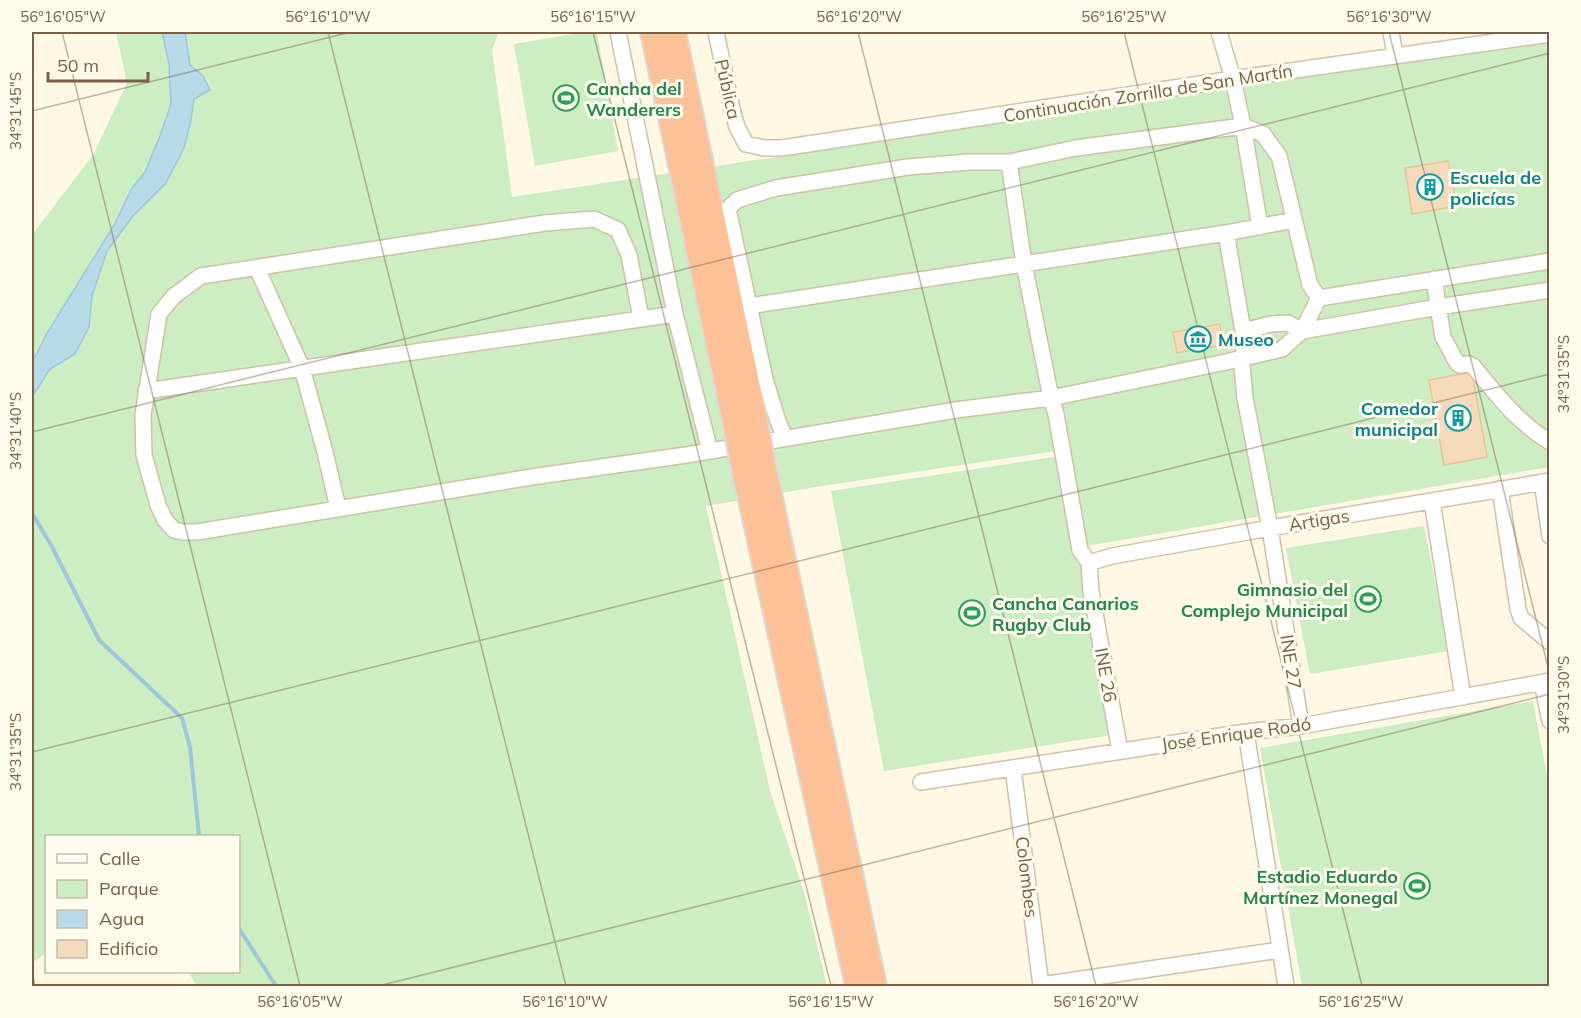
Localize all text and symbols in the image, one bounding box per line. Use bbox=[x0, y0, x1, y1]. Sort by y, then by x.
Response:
text: 56°16'05"W bbox=[20, 7, 106, 26]
text: 56°16'10"W bbox=[285, 7, 371, 26]
text: 56°16'15"W bbox=[550, 7, 636, 26]
text: 56°16'20"W bbox=[816, 7, 902, 26]
text: 56°16'25"W bbox=[1081, 7, 1167, 26]
text: 56°16'30"W bbox=[1346, 7, 1432, 26]
scale bar bbox=[48, 45, 148, 83]
text: 50 m bbox=[57, 54, 99, 77]
street label: Pública bbox=[710, 57, 746, 121]
street label: Continuación Zorrilla de San Martín bbox=[1002, 59, 1294, 127]
text: 34°31'45"S bbox=[6, 72, 25, 150]
place label: Cancha del Wanderers bbox=[586, 77, 682, 121]
sports icon: Cancha del Wanderers bbox=[551, 83, 581, 113]
place label: Escuela de policías bbox=[1450, 166, 1541, 210]
building icon: Escuela de policías bbox=[1415, 172, 1445, 202]
museum icon: Museo bbox=[1183, 324, 1213, 354]
place label: Museo bbox=[1218, 328, 1274, 351]
text: 34°31'35"S bbox=[1554, 335, 1573, 413]
text: 34°31'40"S bbox=[6, 392, 25, 470]
place label: Comedor municipal bbox=[1355, 397, 1439, 441]
building icon: Comedor municipal bbox=[1443, 403, 1473, 433]
street label: Artigas bbox=[1287, 504, 1351, 536]
place label: Gimnasio del Complejo Municipal bbox=[1181, 578, 1348, 622]
sports icon: Gimnasio del Complejo Municipal bbox=[1353, 584, 1383, 614]
place label: Cancha Canarios Rugby Club bbox=[992, 592, 1139, 636]
sports icon: Cancha Canarios Rugby Club bbox=[957, 598, 987, 628]
street label: INE 27 bbox=[1275, 633, 1307, 691]
street label: INE 26 bbox=[1090, 646, 1122, 704]
text: 34°31'30"S bbox=[1554, 656, 1573, 734]
street label: José Enrique Rodó bbox=[1160, 712, 1312, 756]
text: 34°31'35"S bbox=[6, 713, 25, 791]
legend bbox=[45, 835, 240, 973]
street label: Colombes bbox=[1011, 835, 1043, 919]
text: Calle bbox=[99, 847, 140, 870]
place label: Estadio Eduardo Martínez Monegal bbox=[1243, 865, 1398, 909]
sports icon: Estadio Eduardo Martínez Monegal bbox=[1402, 871, 1432, 901]
text: Parque bbox=[99, 877, 158, 900]
text: Agua bbox=[99, 907, 144, 930]
text: Edificio bbox=[99, 937, 158, 960]
text: 56°16'05"W bbox=[257, 992, 343, 1011]
text: 56°16'10"W bbox=[522, 992, 608, 1011]
text: 56°16'15"W bbox=[788, 992, 874, 1011]
text: 56°16'20"W bbox=[1053, 992, 1139, 1011]
text: 56°16'25"W bbox=[1318, 992, 1404, 1011]

